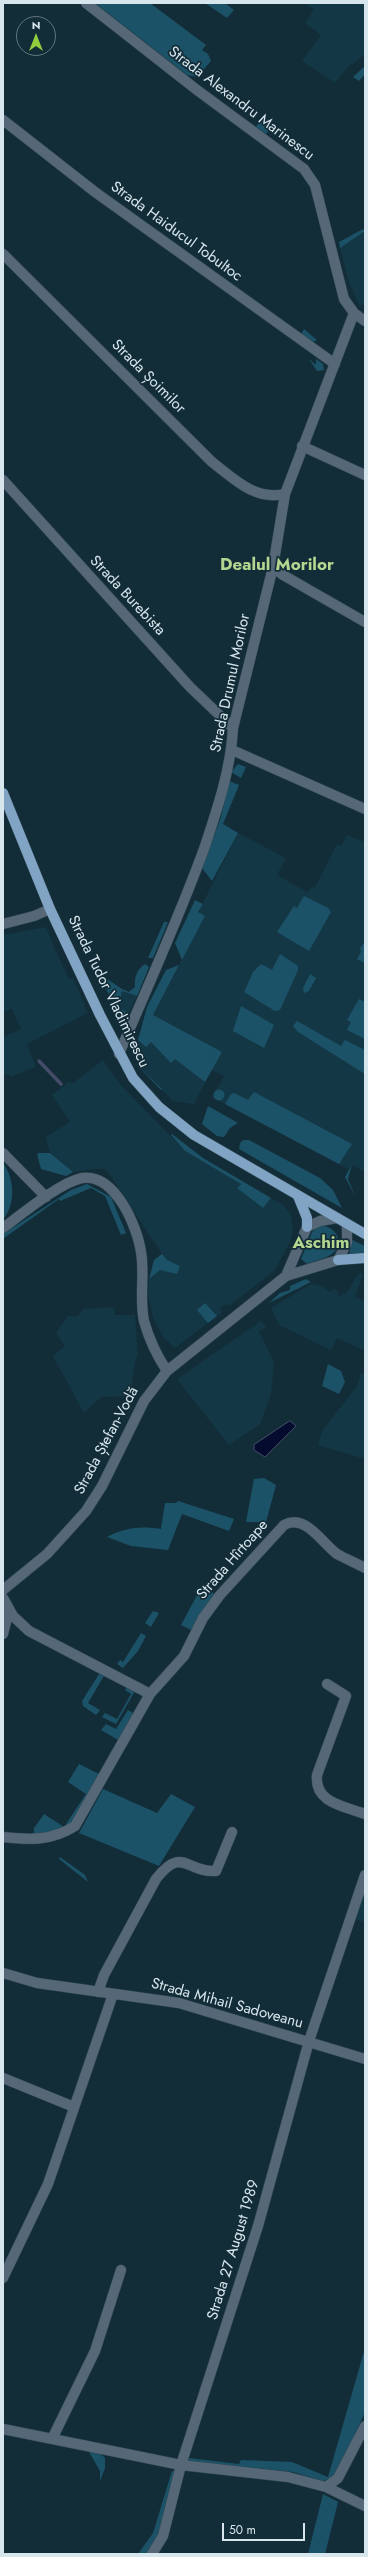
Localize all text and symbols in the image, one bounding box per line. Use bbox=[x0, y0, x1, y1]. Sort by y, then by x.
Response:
north arrow bbox=[16, 16, 56, 56]
text: N bbox=[32, 17, 40, 33]
street label: Strada Alexandru Marinescu bbox=[165, 43, 317, 165]
street label: Strada Haiducul Tobultoc bbox=[107, 178, 245, 286]
street label: Strada Șoimilor bbox=[107, 336, 189, 418]
street label: Strada Burebista bbox=[85, 552, 169, 640]
district label: Dealul Morilor bbox=[220, 556, 334, 576]
street label: Strada Drumul Morilor bbox=[208, 612, 254, 754]
street label: Strada Tudor Vladimirescu bbox=[63, 913, 153, 1071]
district label: Aschim bbox=[293, 1234, 349, 1254]
street label: Strada Ștefan-Vodă bbox=[71, 1384, 143, 1498]
street label: Strada Hîrtoape bbox=[194, 1517, 272, 1603]
street label: Strada Mihail Sadoveanu bbox=[149, 1975, 305, 2033]
street label: Strada 27 August 1989 bbox=[204, 2178, 264, 2322]
scale bar bbox=[224, 2515, 307, 2541]
text: 50 m bbox=[229, 2521, 256, 2539]

